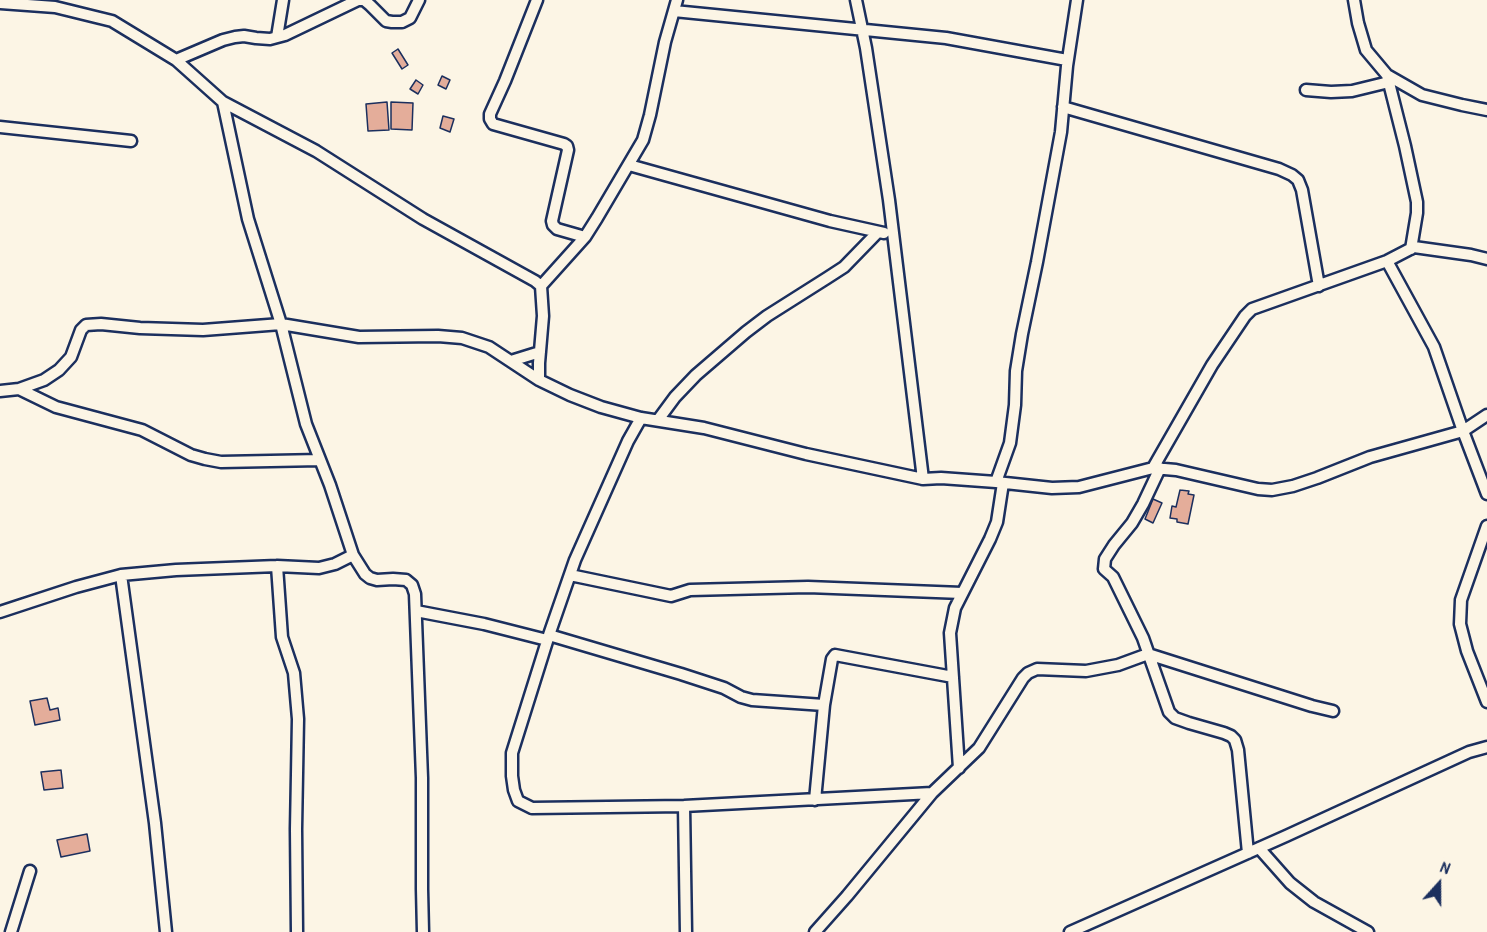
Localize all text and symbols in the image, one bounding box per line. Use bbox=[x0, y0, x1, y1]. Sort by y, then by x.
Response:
north arrow bbox=[1409, 854, 1469, 914]
text: N bbox=[1438, 855, 1453, 879]

